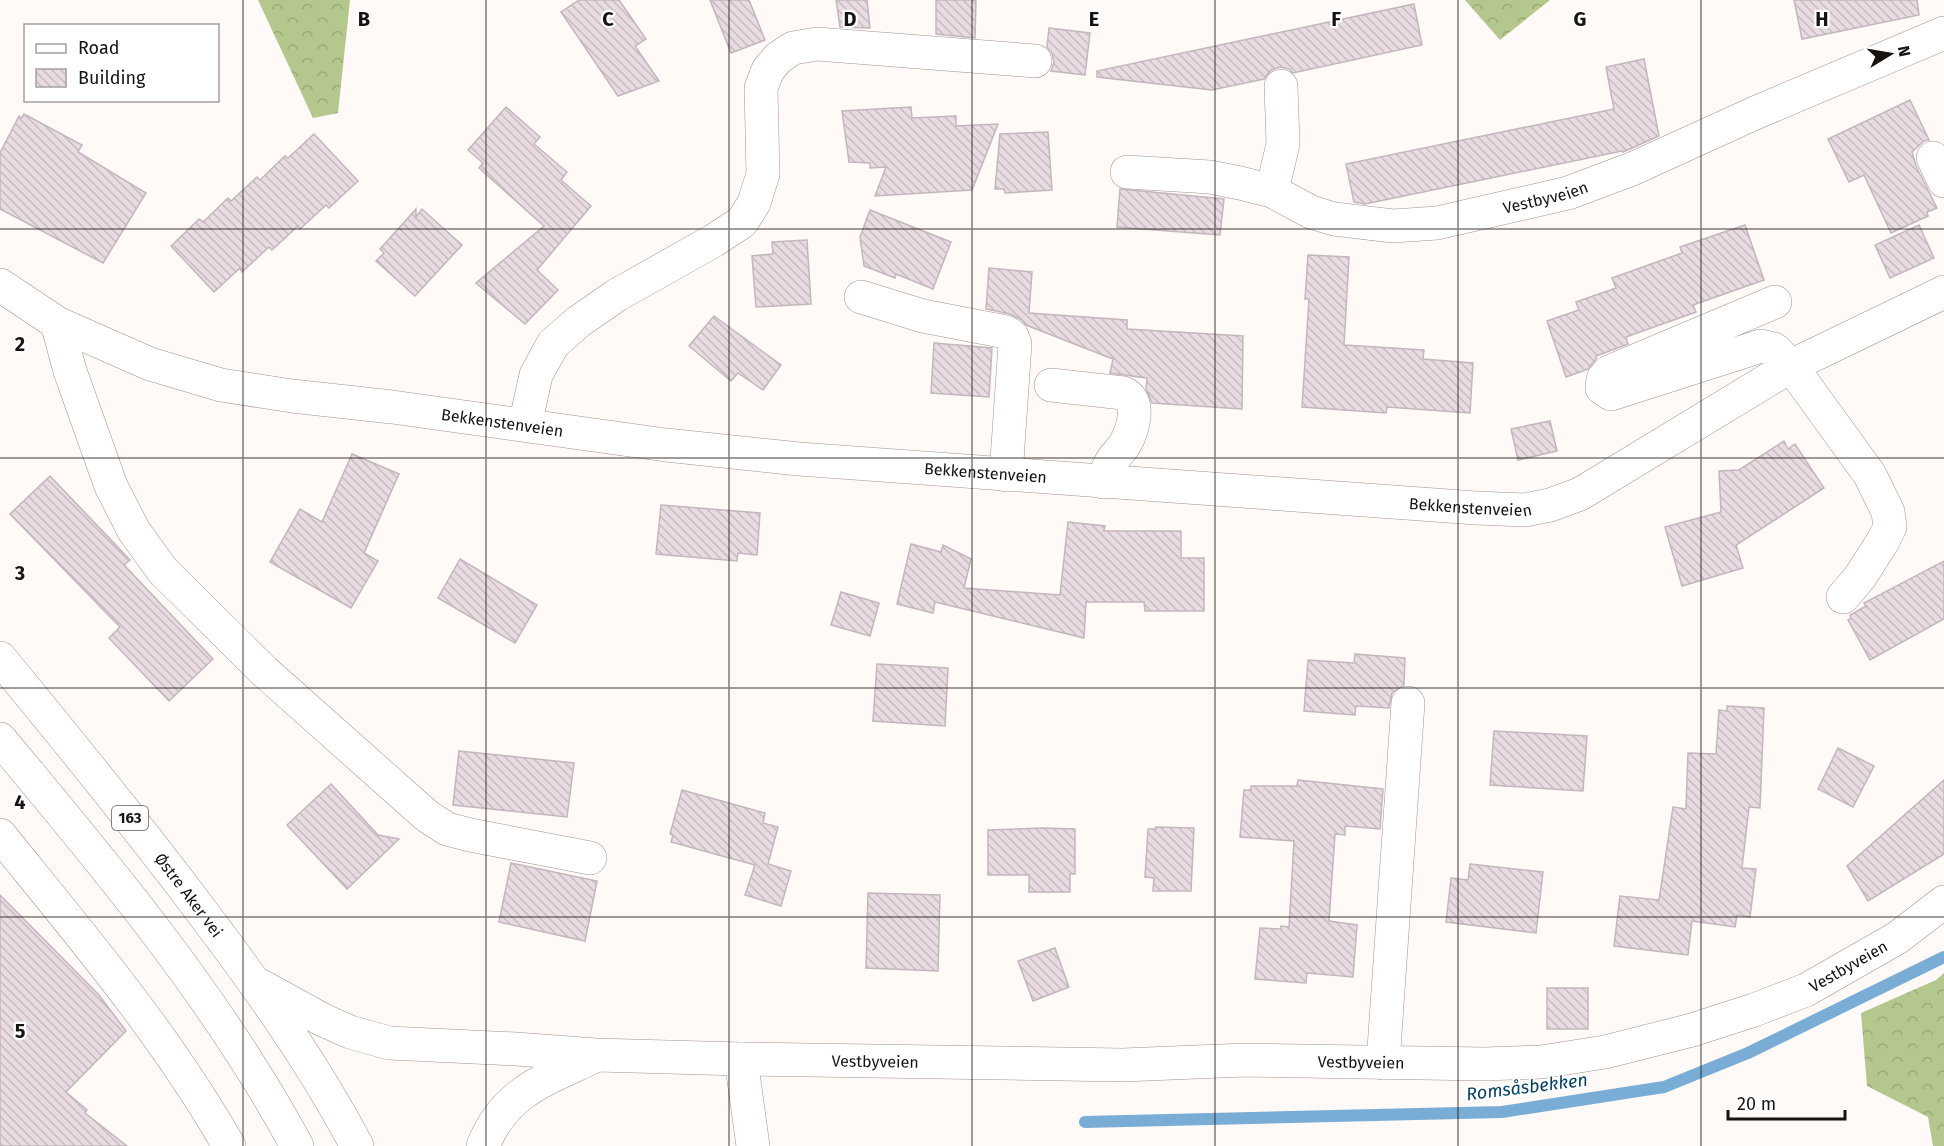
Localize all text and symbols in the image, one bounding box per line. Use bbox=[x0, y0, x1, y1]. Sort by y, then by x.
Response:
text: B bbox=[358, 7, 370, 31]
text: C bbox=[602, 7, 614, 31]
text: D bbox=[843, 7, 857, 31]
text: E bbox=[1089, 7, 1099, 31]
text: F bbox=[1331, 7, 1341, 31]
text: G bbox=[1574, 7, 1586, 31]
text: H bbox=[1815, 7, 1829, 31]
legend bbox=[24, 24, 219, 102]
north arrow bbox=[1860, 24, 1920, 84]
text: Road bbox=[78, 37, 120, 59]
text: N bbox=[1894, 44, 1915, 58]
text: Building bbox=[78, 67, 146, 89]
street label: Vestbyveien bbox=[1501, 177, 1591, 217]
text: 2 bbox=[15, 332, 25, 356]
street label: Bekkenstenveien bbox=[440, 404, 565, 440]
street label: Bekkenstenveien bbox=[923, 459, 1048, 486]
street label: Bekkenstenveien bbox=[1408, 494, 1533, 520]
text: 3 bbox=[14, 561, 25, 585]
text: 4 bbox=[14, 790, 26, 814]
road number: 163 bbox=[112, 806, 148, 830]
street label: Østre Aker vei bbox=[151, 849, 227, 941]
street label: Vestbyveien bbox=[1806, 936, 1891, 996]
text: 5 bbox=[15, 1019, 26, 1043]
street label: Vestbyveien bbox=[832, 1051, 919, 1071]
street label: Vestbyveien bbox=[1317, 1052, 1405, 1072]
water label: Romsåsbekken bbox=[1465, 1069, 1589, 1105]
scale bar bbox=[1728, 1083, 1845, 1121]
text: 20 m bbox=[1737, 1093, 1776, 1115]

